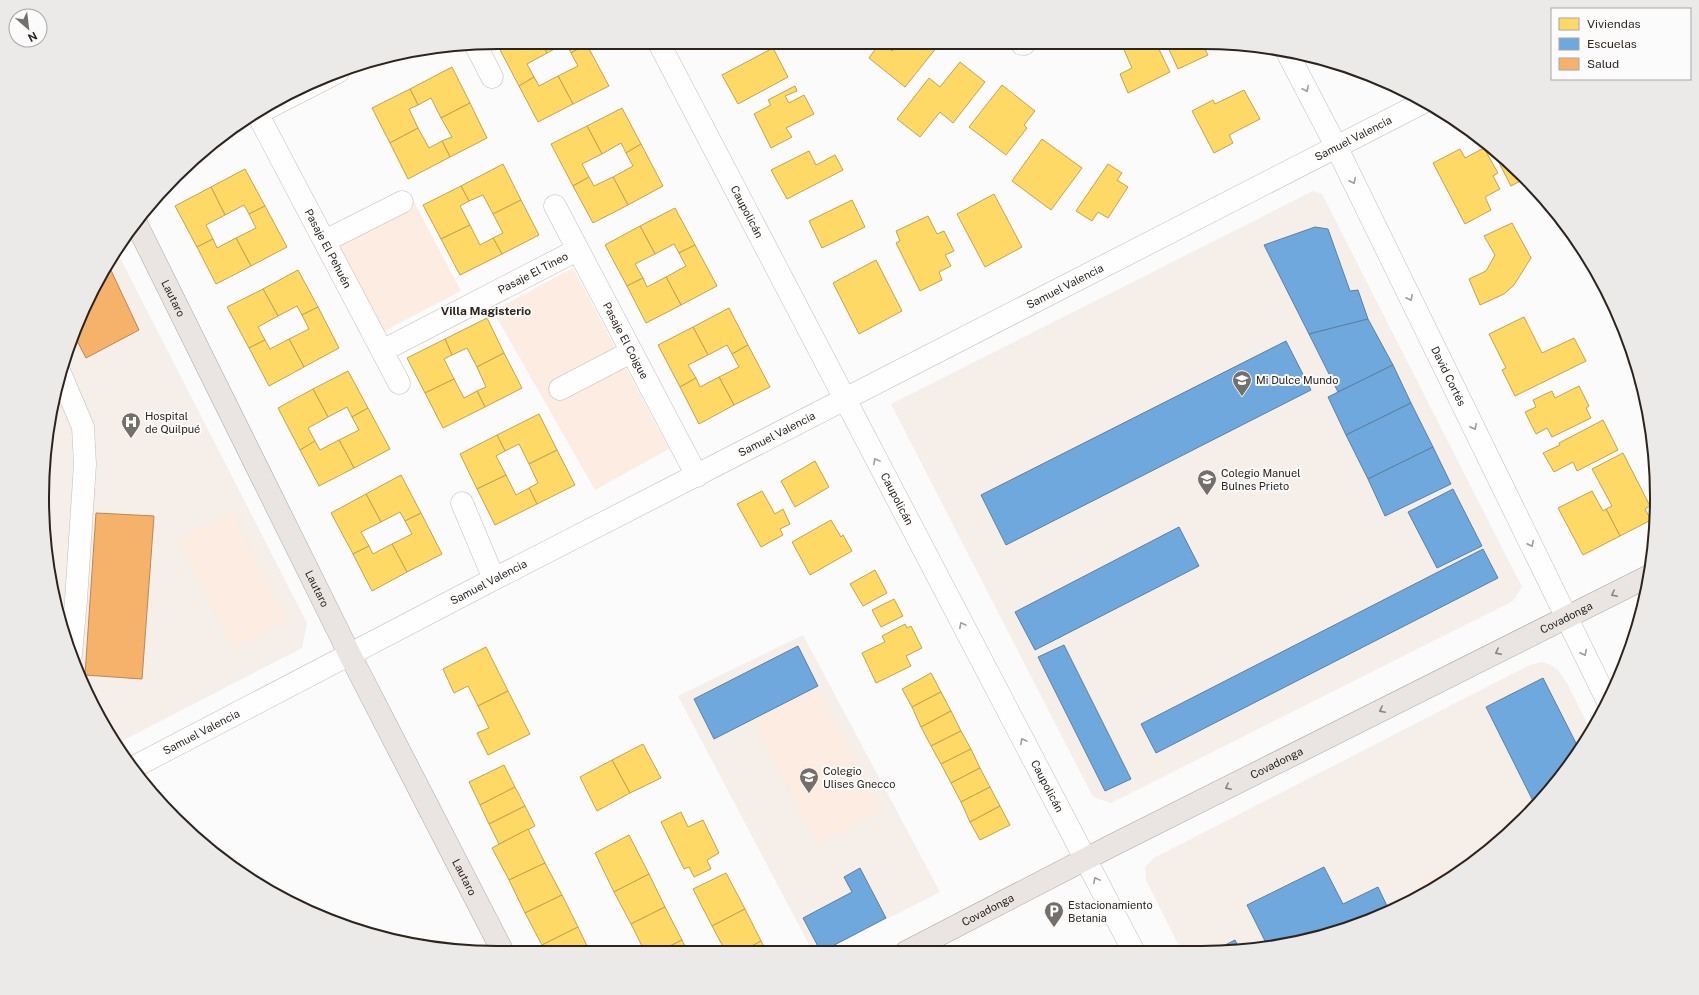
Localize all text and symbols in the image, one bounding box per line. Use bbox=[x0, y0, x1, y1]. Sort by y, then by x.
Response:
north arrow bbox=[8, 8, 48, 48]
legend bbox=[1551, 8, 1691, 80]
text: Viviendas bbox=[1587, 17, 1641, 31]
text: N bbox=[26, 30, 39, 44]
text: Escuelas bbox=[1587, 37, 1637, 51]
text: Salud bbox=[1587, 57, 1619, 71]
one-way arrow bbox=[1301, 85, 1309, 92]
street label: Samuel Valencia bbox=[1313, 114, 1394, 163]
one-way arrow bbox=[1348, 177, 1356, 184]
street label: Caupolicán bbox=[728, 183, 766, 240]
street label: Pasaje El Pehuén bbox=[303, 207, 354, 290]
street label: Pasaje El Tineo bbox=[496, 250, 570, 296]
street label: Samuel Valencia bbox=[1024, 261, 1105, 311]
street label: Lautaro bbox=[159, 278, 187, 319]
one-way arrow bbox=[1405, 293, 1413, 301]
street label: Pasaje El Coigue bbox=[601, 300, 651, 381]
district label: Villa Magisterio bbox=[441, 304, 531, 318]
street label: David Cortés bbox=[1429, 344, 1468, 408]
school or university icon: Mi Dulce Mundo bbox=[1231, 369, 1253, 397]
place label: Mi Dulce Mundo bbox=[1256, 374, 1338, 386]
street label: Samuel Valencia bbox=[736, 409, 817, 459]
place label: Hospital de Quilpué bbox=[145, 410, 200, 435]
hospital icon: Hospital de Quilpué bbox=[120, 411, 142, 439]
one-way arrow bbox=[1469, 423, 1477, 430]
one-way arrow bbox=[873, 457, 881, 465]
place label: Colegio Manuel Bulnes Prieto bbox=[1221, 467, 1301, 492]
school or university icon: Colegio Manuel Bulnes Prieto bbox=[1196, 468, 1218, 496]
street label: Caupolicán bbox=[879, 471, 916, 527]
one-way arrow bbox=[1526, 540, 1534, 547]
street label: Samuel Valencia bbox=[448, 557, 529, 607]
street label: Lautaro bbox=[303, 568, 331, 609]
one-way arrow bbox=[1611, 589, 1619, 597]
street label: Covadonga bbox=[1538, 599, 1594, 636]
one-way arrow bbox=[960, 622, 967, 630]
one-way arrow bbox=[1495, 647, 1502, 655]
one-way arrow bbox=[1579, 648, 1587, 656]
one-way arrow bbox=[1379, 705, 1386, 713]
street label: Samuel Valencia bbox=[161, 707, 241, 757]
one-way arrow bbox=[1020, 737, 1027, 745]
street label: Covadonga bbox=[1248, 745, 1305, 781]
street label: Caupolicán bbox=[1029, 758, 1066, 814]
place label: Colegio Ulises Gnecco bbox=[823, 765, 895, 790]
school or university icon: Colegio Ulises Gnecco bbox=[798, 766, 820, 794]
one-way arrow bbox=[1225, 782, 1232, 790]
street label: Lautaro bbox=[450, 857, 479, 897]
one-way arrow bbox=[1093, 877, 1101, 885]
street label: Covadonga bbox=[960, 891, 1016, 928]
place label: Estacionamiento Betania bbox=[1068, 899, 1153, 924]
parking icon: Estacionamiento Betania bbox=[1043, 900, 1065, 928]

